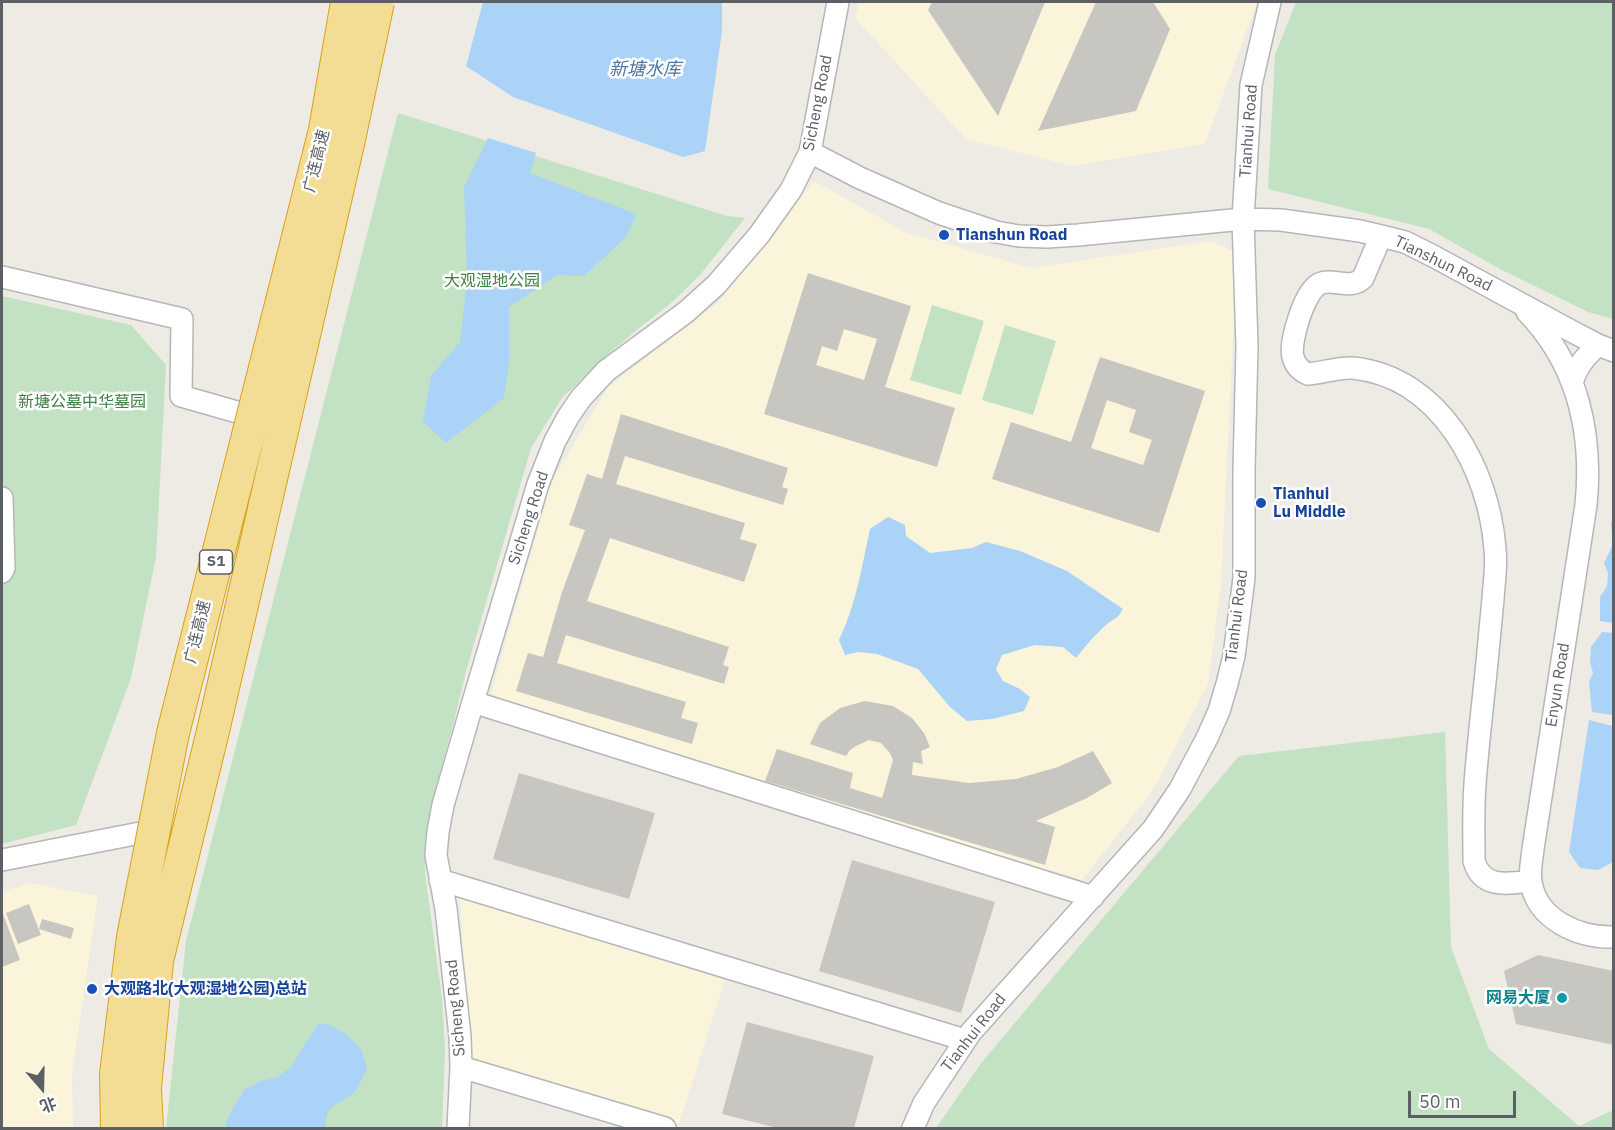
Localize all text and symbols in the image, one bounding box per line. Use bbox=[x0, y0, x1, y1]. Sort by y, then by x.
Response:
street label: Sicheng Road bbox=[799, 53, 837, 153]
water label: 新塘水库 bbox=[609, 59, 681, 81]
street label: Tianhui Road bbox=[1236, 84, 1262, 178]
street label: 广连高速 bbox=[300, 128, 334, 194]
place label: Tianshun Road bbox=[956, 225, 1067, 245]
marker: Tianshun Road bbox=[937, 228, 951, 242]
street label: Tianshun Road bbox=[1391, 232, 1495, 296]
park label: 大观湿地公园 bbox=[444, 271, 540, 291]
park label: 新塘公墓中华墓园 bbox=[18, 392, 146, 412]
street label: Sicheng Road bbox=[505, 469, 553, 567]
place label: Tianhui Lu Middle bbox=[1273, 484, 1346, 522]
marker: Tianhui Lu Middle bbox=[1254, 496, 1268, 510]
road number: S1 bbox=[200, 550, 232, 574]
street label: Tianhui Road bbox=[1222, 568, 1252, 664]
street label: 广连高速 bbox=[181, 599, 215, 665]
street label: Enyun Road bbox=[1542, 642, 1574, 728]
street label: Sicheng Road bbox=[442, 959, 470, 1057]
place label: 大观路北(大观湿地公园)总站 bbox=[104, 979, 307, 999]
marker: 大观路北(大观湿地公园)总站 bbox=[85, 982, 99, 996]
place label: 网易大厦 bbox=[1486, 988, 1550, 1008]
street label: Tianhui Road bbox=[938, 990, 1010, 1076]
marker: 网易大厦 bbox=[1555, 991, 1569, 1005]
north arrow bbox=[12, 1058, 72, 1118]
scale bar bbox=[1411, 1079, 1519, 1117]
text: 50 m bbox=[1419, 1090, 1461, 1113]
text: 北 bbox=[37, 1093, 59, 1117]

